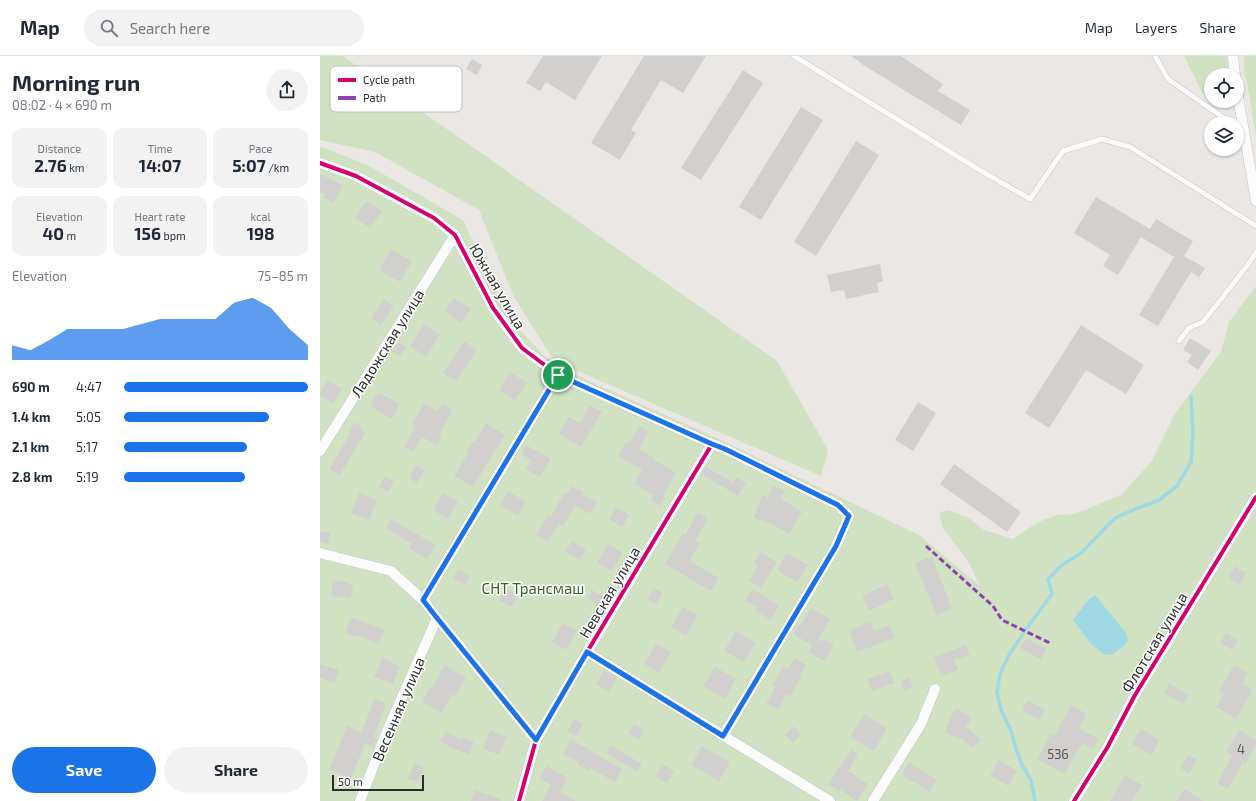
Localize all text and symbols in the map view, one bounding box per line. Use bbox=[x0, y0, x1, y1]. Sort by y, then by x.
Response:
search box bbox=[84, 10, 364, 46]
text: Map bbox=[20, 16, 60, 39]
icon: search bbox=[98, 17, 120, 39]
text: Search here bbox=[130, 19, 210, 37]
text: Map bbox=[1085, 19, 1113, 36]
text: Layers bbox=[1135, 19, 1177, 36]
text: Share bbox=[1199, 19, 1236, 36]
legend bbox=[330, 66, 462, 112]
map controls bbox=[1204, 68, 1244, 156]
button: locate bbox=[1204, 68, 1244, 108]
text: Morning run bbox=[12, 69, 140, 95]
button: share bbox=[266, 69, 308, 111]
text: Cycle path bbox=[363, 73, 415, 86]
text: Path bbox=[363, 91, 386, 104]
text: 08:02 · 4 × 690 m bbox=[12, 97, 112, 113]
button: layers bbox=[1204, 116, 1244, 156]
text: Distance bbox=[38, 142, 81, 155]
text: Time bbox=[148, 142, 172, 155]
text: Pace bbox=[249, 142, 273, 155]
text: 2.76 bbox=[34, 155, 67, 175]
text: 14:07 bbox=[139, 155, 181, 175]
text: 5:07 bbox=[232, 155, 266, 175]
text: km bbox=[67, 161, 84, 174]
text: /km bbox=[266, 161, 289, 174]
text: Elevation bbox=[36, 210, 83, 223]
text: Heart rate bbox=[135, 210, 185, 223]
text: kcal bbox=[251, 210, 271, 223]
text: 40 bbox=[43, 223, 64, 243]
text: 156 bbox=[134, 223, 161, 243]
text: 198 bbox=[247, 223, 275, 243]
text: m bbox=[64, 229, 76, 242]
text: bpm bbox=[161, 229, 186, 242]
street label: Южная улица bbox=[465, 240, 530, 333]
text: Elevation bbox=[12, 268, 67, 284]
text: 75–85 m bbox=[258, 268, 308, 284]
street label: Ладожская улица bbox=[346, 286, 428, 401]
pin bbox=[541, 358, 575, 392]
icon: arrive bbox=[547, 364, 569, 386]
text: 690 m bbox=[12, 379, 50, 395]
text: 4:47 bbox=[76, 379, 102, 395]
text: 1.4 km bbox=[12, 409, 51, 425]
text: 5:05 bbox=[76, 409, 101, 425]
text: 2.1 km bbox=[12, 439, 49, 455]
text: 5:17 bbox=[76, 439, 98, 455]
text: 2.8 km bbox=[12, 469, 52, 485]
text: 5:19 bbox=[76, 469, 99, 485]
street label: Невская улица bbox=[575, 543, 644, 642]
park label: СНТ Трансмаш bbox=[482, 579, 584, 597]
street label: Флотская улица bbox=[1117, 589, 1192, 696]
street label: Весенняя улица bbox=[368, 654, 429, 764]
house number: 4 bbox=[1237, 741, 1245, 757]
house number: 536 bbox=[1047, 746, 1069, 762]
button: Save bbox=[12, 747, 156, 793]
button: Share bbox=[164, 747, 308, 793]
scale bar bbox=[332, 773, 424, 792]
text: 50 m bbox=[338, 775, 363, 788]

